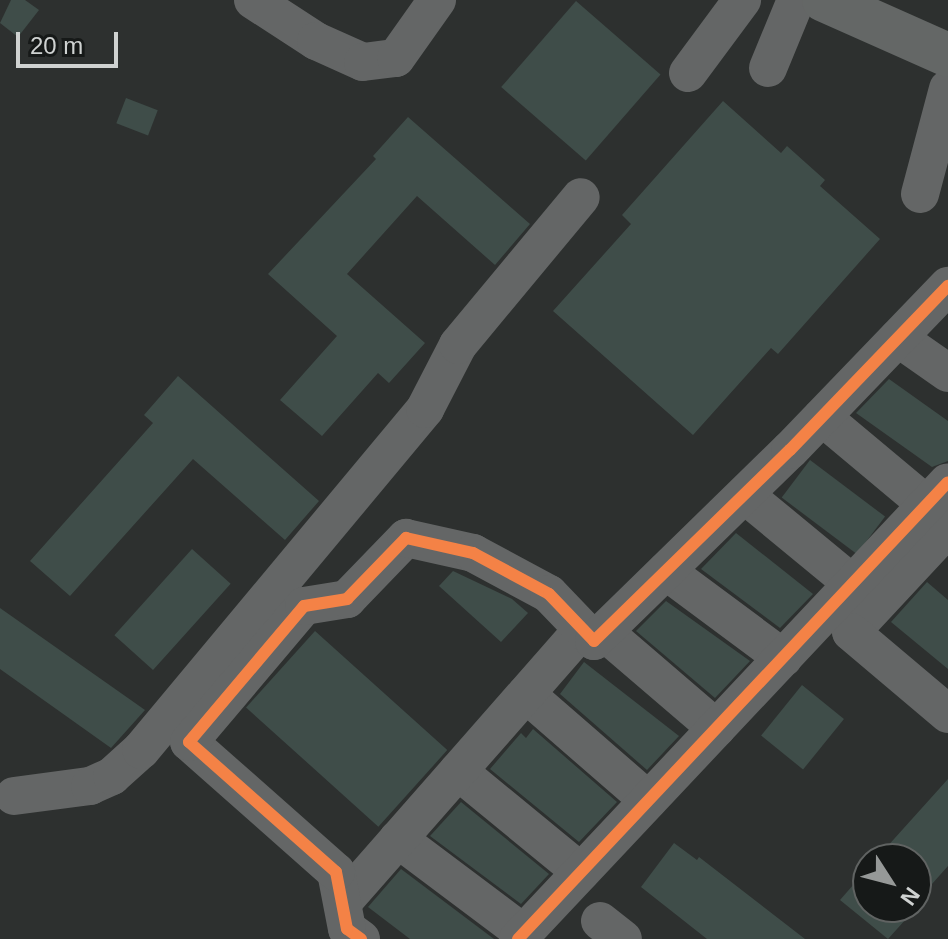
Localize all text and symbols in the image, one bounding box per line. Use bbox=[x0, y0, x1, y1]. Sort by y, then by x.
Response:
scale bar bbox=[20, 16, 122, 66]
text: 20 m bbox=[30, 32, 83, 59]
north arrow bbox=[852, 843, 932, 923]
text: N bbox=[895, 882, 925, 910]

